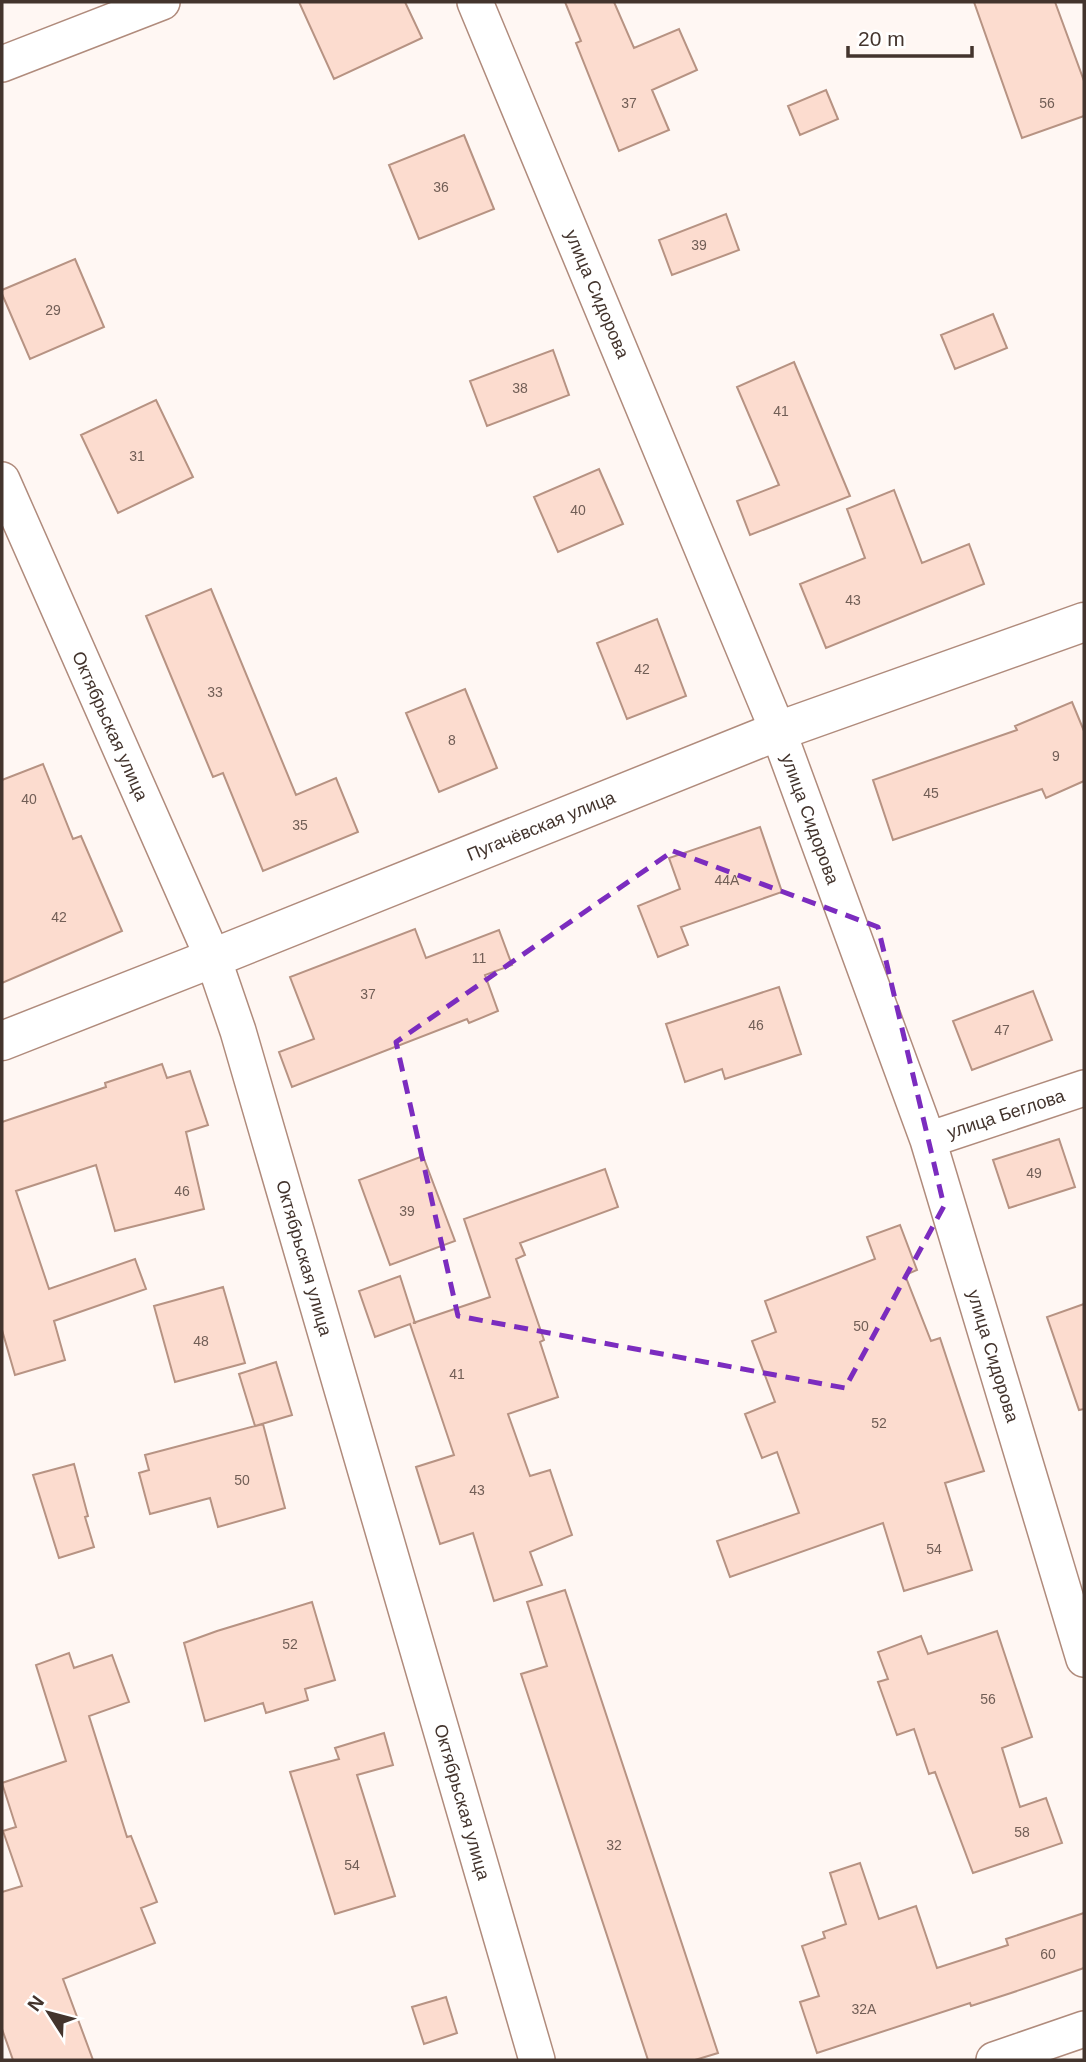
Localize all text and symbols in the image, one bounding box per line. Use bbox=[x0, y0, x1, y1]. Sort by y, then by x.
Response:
scale bar bbox=[848, 14, 972, 58]
text: 20 m bbox=[858, 27, 905, 50]
house number: 37 bbox=[621, 95, 637, 111]
house number: 56 bbox=[1039, 95, 1055, 111]
house number: 36 bbox=[433, 179, 449, 195]
street label: улица Сидорова bbox=[561, 227, 633, 362]
house number: 39 bbox=[691, 237, 707, 253]
house number: 29 bbox=[45, 302, 61, 318]
house number: 38 bbox=[512, 380, 528, 396]
house number: 41 bbox=[773, 403, 789, 419]
house number: 31 bbox=[129, 448, 145, 464]
house number: 40 bbox=[570, 502, 586, 518]
house number: 43 bbox=[845, 592, 861, 608]
street label: Октябрьская улица bbox=[68, 648, 152, 805]
house number: 42 bbox=[634, 661, 650, 677]
house number: 33 bbox=[207, 684, 223, 700]
house number: 8 bbox=[448, 732, 456, 748]
house number: 9 bbox=[1052, 748, 1060, 764]
street label: улица Сидорова bbox=[777, 751, 843, 888]
house number: 45 bbox=[923, 785, 939, 801]
street label: Пугачёвская улица bbox=[464, 787, 619, 865]
house number: 40 bbox=[21, 791, 37, 807]
house number: 35 bbox=[292, 817, 308, 833]
house number: 44А bbox=[715, 872, 740, 888]
house number: 42 bbox=[51, 909, 67, 925]
house number: 11 bbox=[472, 950, 486, 966]
house number: 37 bbox=[360, 986, 376, 1002]
house number: 46 bbox=[748, 1017, 764, 1033]
house number: 47 bbox=[994, 1022, 1010, 1038]
street label: улица Беглова bbox=[945, 1085, 1068, 1142]
house number: 49 bbox=[1026, 1165, 1042, 1181]
street label: Октябрьская улица bbox=[272, 1178, 336, 1339]
house number: 46 bbox=[174, 1183, 190, 1199]
house number: 39 bbox=[399, 1203, 415, 1219]
street label: улица Сидорова bbox=[963, 1287, 1023, 1426]
house number: 50 bbox=[853, 1318, 869, 1334]
house number: 48 bbox=[193, 1333, 209, 1349]
house number: 41 bbox=[449, 1366, 465, 1382]
house number: 52 bbox=[871, 1415, 887, 1431]
house number: 50 bbox=[234, 1472, 250, 1488]
house number: 43 bbox=[469, 1482, 485, 1498]
house number: 54 bbox=[926, 1541, 942, 1557]
house number: 52 bbox=[282, 1636, 298, 1652]
house number: 56 bbox=[980, 1691, 996, 1707]
street label: Октябрьская улица bbox=[430, 1722, 494, 1883]
house number: 58 bbox=[1014, 1824, 1030, 1840]
house number: 32 bbox=[606, 1837, 622, 1853]
house number: 54 bbox=[344, 1857, 360, 1873]
house number: 60 bbox=[1040, 1946, 1056, 1962]
north arrow bbox=[14, 1978, 84, 2048]
text: N bbox=[23, 1992, 48, 2015]
house number: 32А bbox=[852, 2001, 877, 2017]

